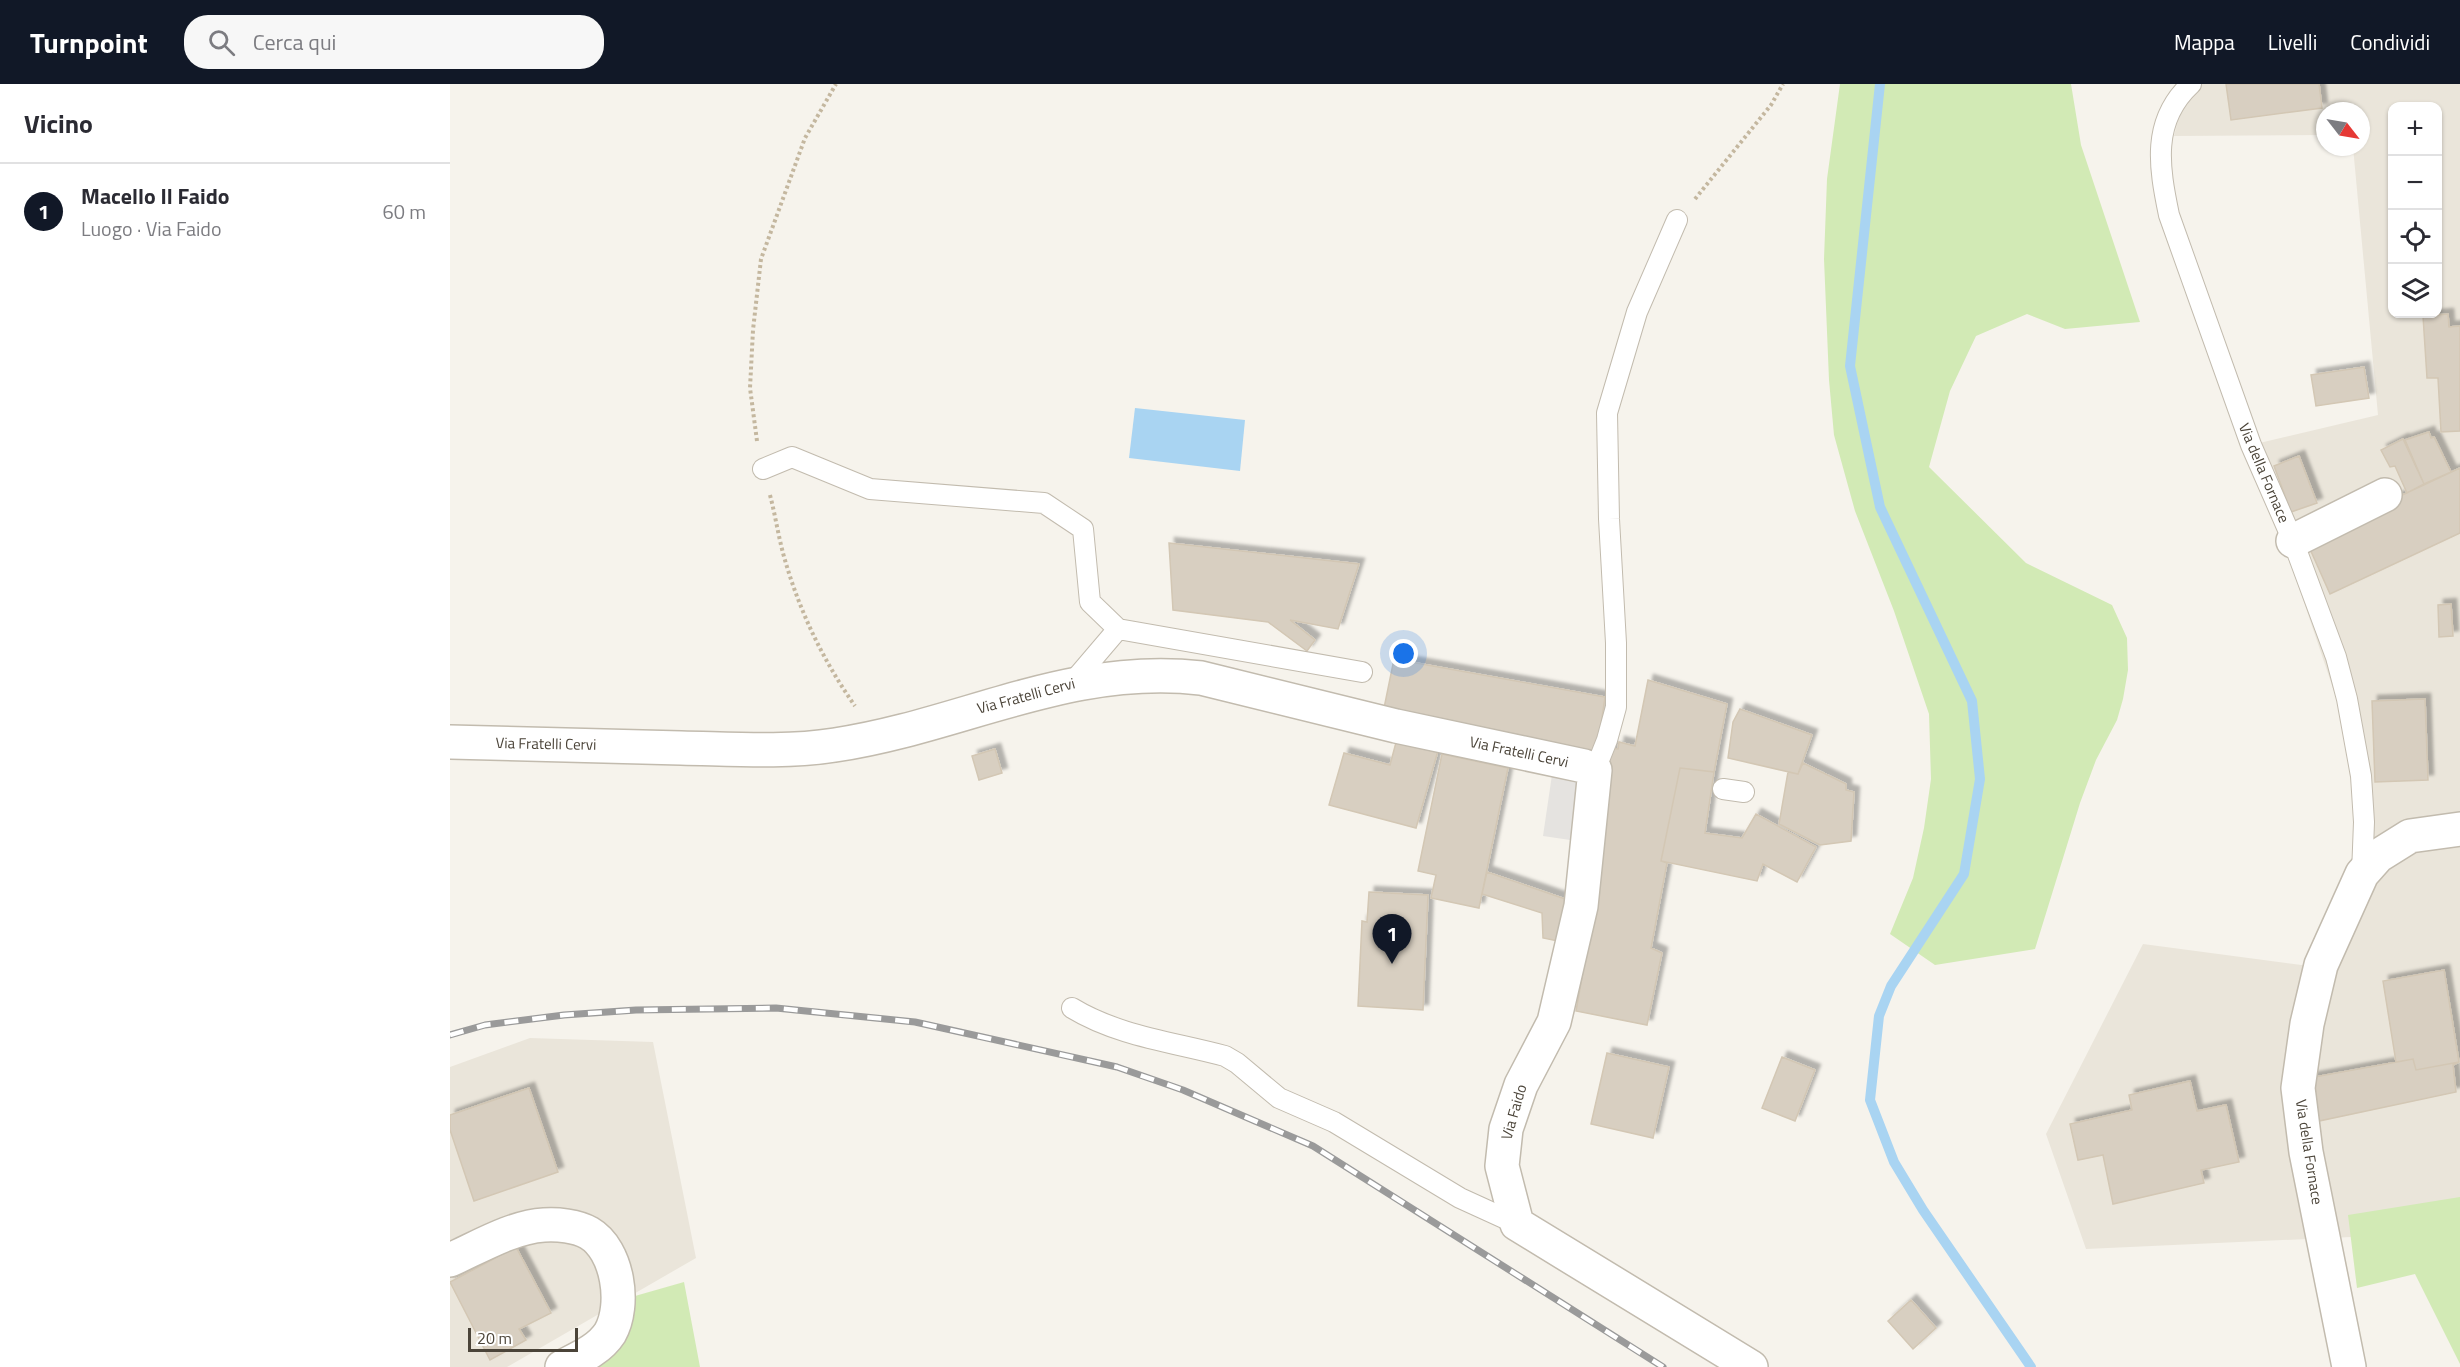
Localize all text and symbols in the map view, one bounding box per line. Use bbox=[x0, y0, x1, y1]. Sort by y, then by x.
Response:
search box bbox=[184, 15, 604, 69]
text: Turnpoint bbox=[30, 21, 148, 64]
text: Cerca qui bbox=[253, 25, 336, 59]
icon: search bbox=[205, 26, 238, 59]
text: Mappa bbox=[2174, 26, 2235, 58]
text: Livelli bbox=[2268, 26, 2317, 58]
text: Condividi bbox=[2350, 26, 2430, 58]
north arrow bbox=[2316, 102, 2370, 156]
map controls bbox=[2388, 102, 2442, 318]
button: + bbox=[2388, 102, 2442, 156]
text: Vicino bbox=[24, 104, 93, 143]
button: − bbox=[2388, 156, 2442, 210]
text: Macello Il Faido bbox=[81, 179, 230, 213]
text: 1 bbox=[38, 196, 49, 227]
text: 60 m bbox=[382, 196, 426, 227]
button: locate bbox=[2388, 210, 2442, 264]
text: Luogo · Via Faido bbox=[81, 213, 221, 244]
button: layers bbox=[2388, 264, 2442, 318]
street label: Via della Fornace bbox=[2233, 419, 2296, 526]
your location bbox=[1389, 639, 1418, 668]
street label: Via Fratelli Cervi bbox=[974, 671, 1078, 720]
street label: Via Fratelli Cervi bbox=[1467, 730, 1571, 773]
street label: Via Fratelli Cervi bbox=[495, 731, 597, 756]
pin: 1 bbox=[1372, 914, 1412, 964]
street label: Via Faido bbox=[1495, 1081, 1532, 1142]
street label: Via della Fornace bbox=[2290, 1098, 2329, 1206]
scale bar bbox=[468, 1325, 578, 1352]
text: 20 m bbox=[477, 1326, 512, 1350]

